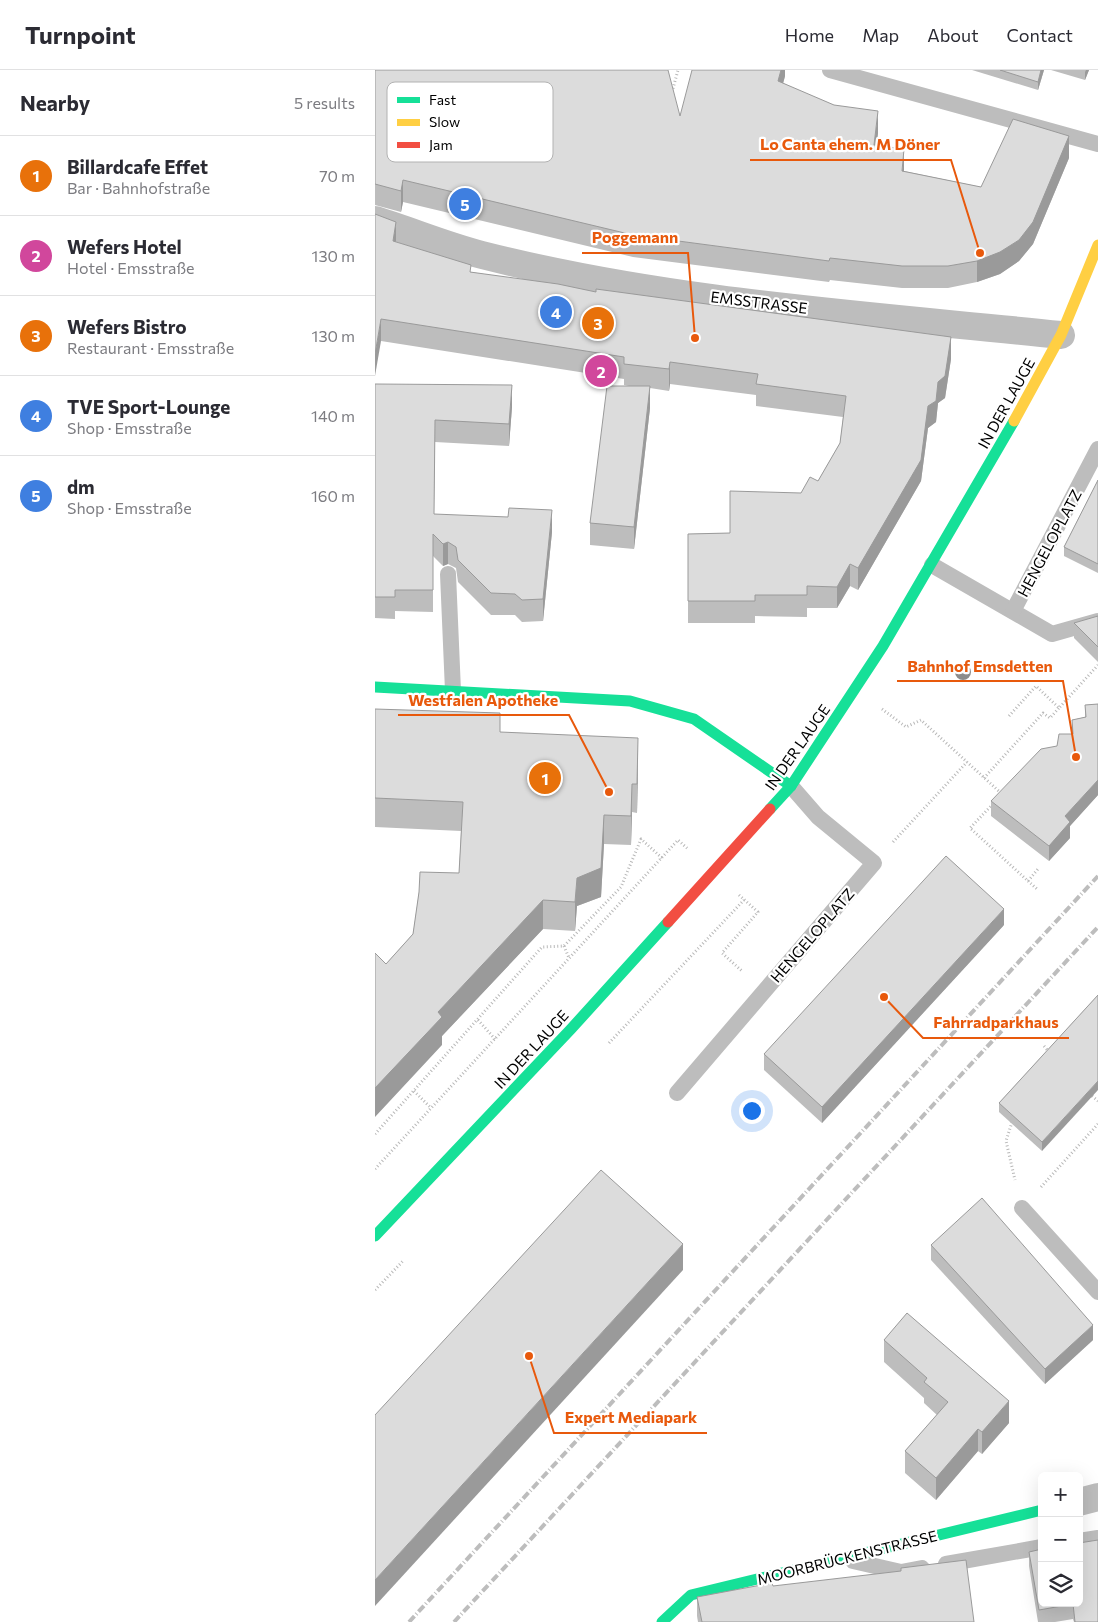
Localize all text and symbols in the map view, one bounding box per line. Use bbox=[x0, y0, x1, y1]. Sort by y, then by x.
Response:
text: Turnpoint bbox=[25, 20, 136, 49]
text: Home bbox=[785, 24, 834, 46]
text: Map bbox=[862, 24, 899, 46]
text: About bbox=[927, 24, 979, 46]
text: Contact bbox=[1007, 24, 1073, 46]
legend bbox=[387, 82, 553, 162]
text: Nearby bbox=[20, 90, 90, 115]
text: Fast bbox=[429, 91, 456, 108]
text: 5 results bbox=[294, 93, 355, 112]
text: Slow bbox=[429, 113, 460, 130]
callout: Lo Canta ehem. M Döner bbox=[750, 129, 951, 160]
text: Lo Canta ehem. M Döner bbox=[760, 134, 940, 153]
text: Jam bbox=[429, 136, 453, 153]
text: Billardcafe Effet bbox=[67, 155, 208, 178]
text: 1 bbox=[32, 166, 40, 185]
text: 70 m bbox=[319, 166, 355, 185]
text: Bar · Bahnhofstraße bbox=[67, 178, 210, 197]
pin: 5 bbox=[449, 185, 481, 223]
callout: Poggemann bbox=[582, 222, 688, 253]
text: Poggemann bbox=[592, 227, 678, 246]
text: Wefers Hotel bbox=[67, 235, 182, 258]
text: 2 bbox=[31, 246, 41, 265]
text: 130 m bbox=[312, 246, 355, 265]
text: Hotel · Emsstraße bbox=[67, 258, 195, 277]
street label: EMSSTRASSE bbox=[710, 287, 808, 317]
pin: 4 bbox=[540, 293, 572, 331]
pin: 3 bbox=[582, 304, 614, 342]
text: Wefers Bistro bbox=[67, 315, 187, 338]
text: 3 bbox=[31, 326, 41, 345]
text: 130 m bbox=[312, 326, 355, 345]
text: Restaurant · Emsstraße bbox=[67, 338, 234, 357]
pin: 2 bbox=[585, 352, 617, 390]
street label: IN DER LAUGE bbox=[974, 355, 1038, 451]
text: TVE Sport-Lounge bbox=[67, 395, 230, 418]
text: 4 bbox=[31, 406, 41, 425]
text: 140 m bbox=[311, 406, 355, 425]
text: Shop · Emsstraße bbox=[67, 418, 192, 437]
text: dm bbox=[67, 475, 95, 498]
text: 5 bbox=[31, 486, 41, 505]
text: 160 m bbox=[311, 486, 355, 505]
street label: HENGELOPLATZ bbox=[1013, 486, 1085, 600]
text: Shop · Emsstraße bbox=[67, 498, 192, 517]
callout: Bahnhof Emsdetten bbox=[897, 650, 1063, 681]
text: Bahnhof Emsdetten bbox=[907, 656, 1053, 675]
callout: Westfalen Apotheke bbox=[398, 684, 569, 715]
text: Westfalen Apotheke bbox=[408, 690, 558, 709]
street label: IN DER LAUGE bbox=[761, 701, 833, 793]
pin: 1 bbox=[529, 759, 561, 797]
street label: HENGELOPLATZ bbox=[766, 884, 858, 986]
street label: IN DER LAUGE bbox=[490, 1006, 572, 1092]
callout: Fahrradparkhaus bbox=[923, 1007, 1069, 1038]
text: Fahrradparkhaus bbox=[933, 1012, 1059, 1031]
your location bbox=[739, 1098, 765, 1124]
callout: Expert Mediapark bbox=[554, 1402, 707, 1433]
text: Expert Mediapark bbox=[565, 1407, 698, 1426]
map controls bbox=[1038, 1472, 1083, 1607]
button: + bbox=[1038, 1472, 1083, 1517]
button: − bbox=[1038, 1517, 1083, 1562]
street label: MOORBRÜCKENSTRASSE bbox=[755, 1526, 939, 1588]
button: layers bbox=[1038, 1562, 1083, 1607]

